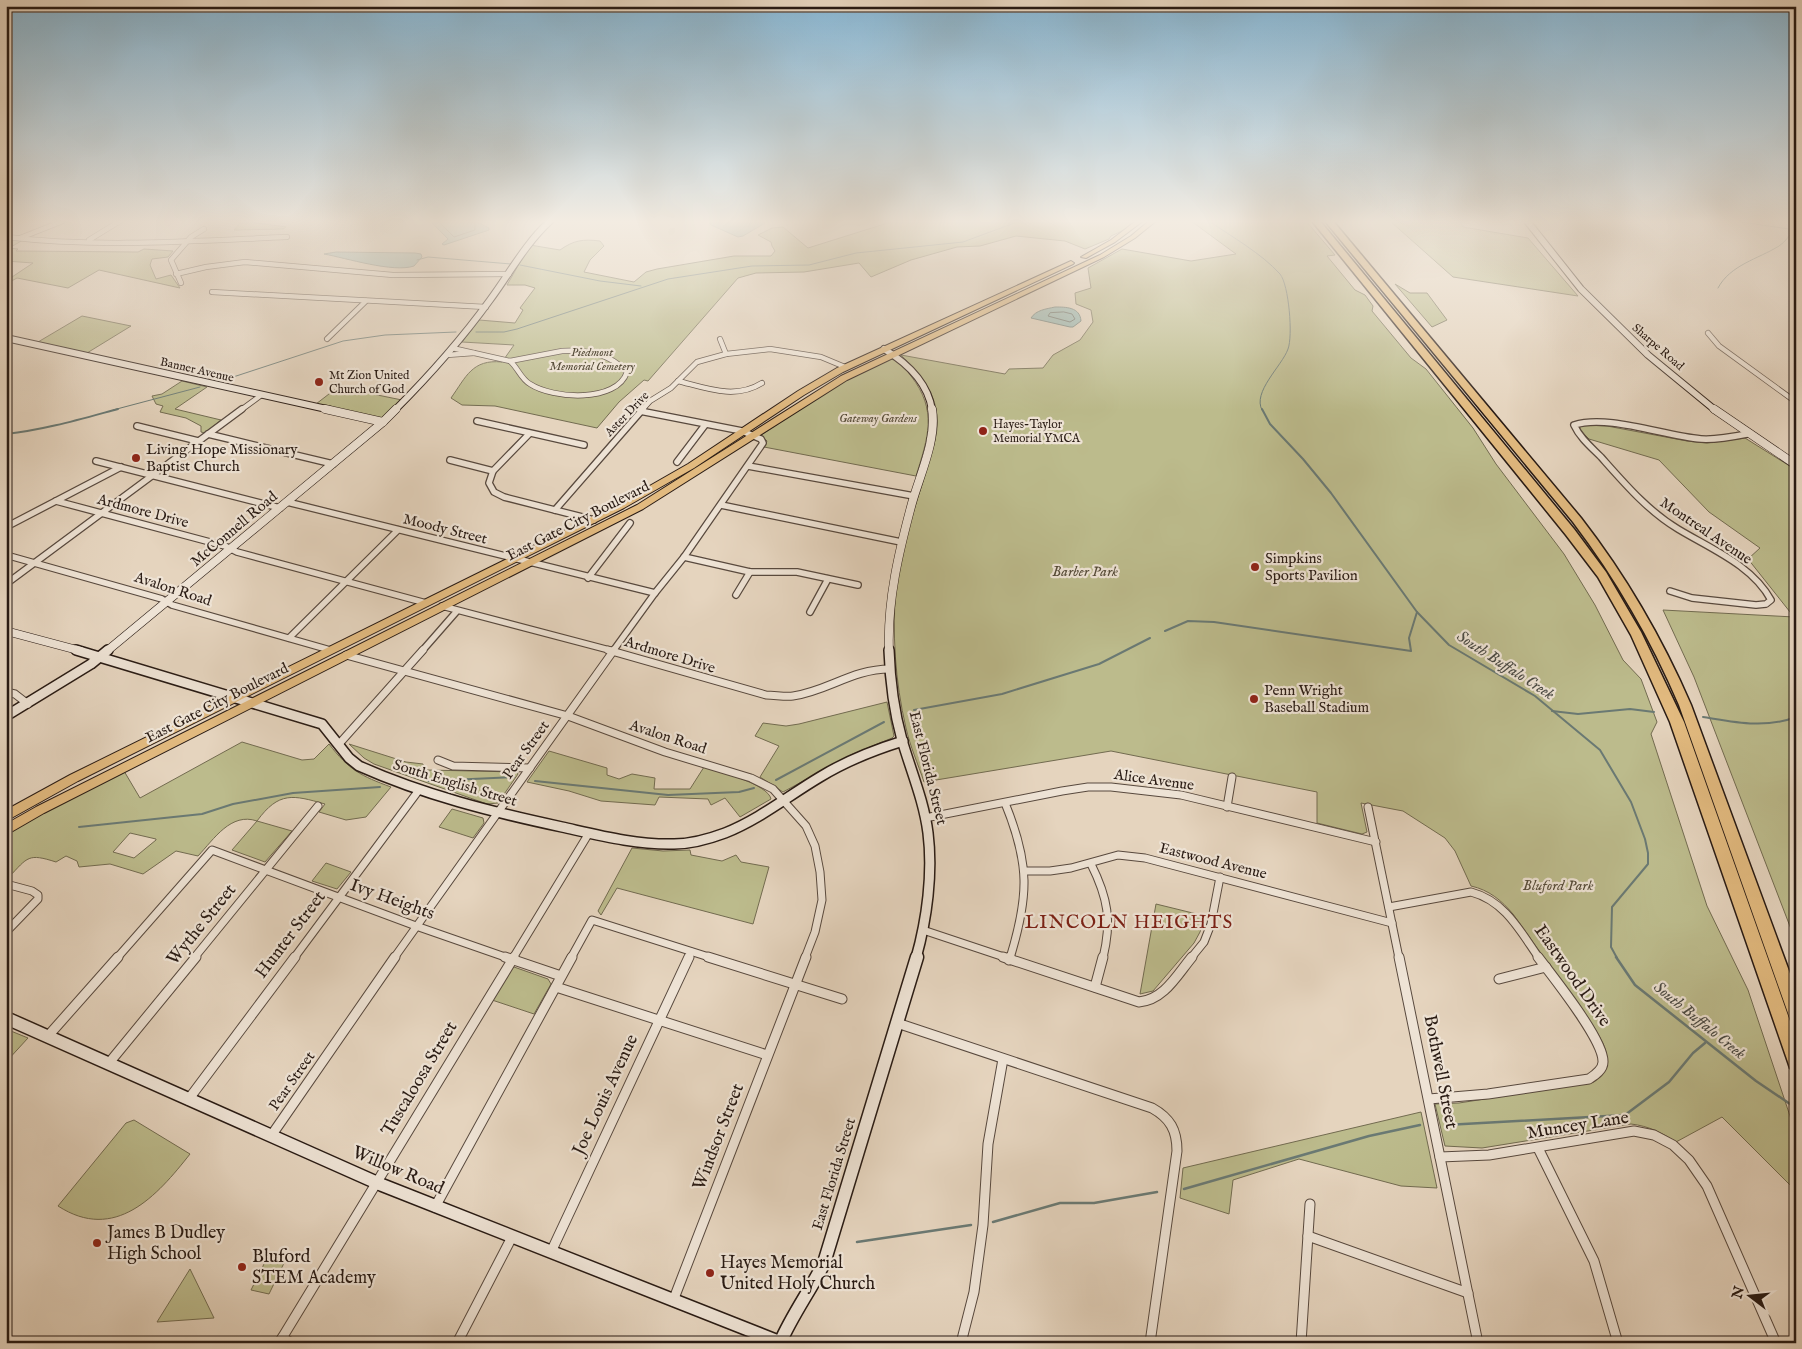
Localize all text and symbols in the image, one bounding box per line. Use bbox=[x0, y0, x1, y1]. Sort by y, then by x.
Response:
street label: Sharpe Road bbox=[1628, 320, 1687, 375]
park label: Piedmont Memorial Cemetery bbox=[549, 345, 635, 374]
street label: Banner Avenue bbox=[159, 354, 236, 386]
place label: Mt Zion United Church of God bbox=[329, 368, 410, 397]
marker: Mt Zion United Church of God bbox=[313, 376, 325, 388]
street label: Aster Drive bbox=[601, 388, 653, 440]
park label: Gateway Gardens bbox=[839, 411, 918, 426]
place label: Hayes-Taylor Memorial YMCA bbox=[993, 417, 1081, 446]
marker: Hayes-Taylor Memorial YMCA bbox=[977, 425, 989, 437]
place label: Living Hope Missionary Baptist Church bbox=[146, 440, 298, 476]
marker: Living Hope Missionary Baptist Church bbox=[130, 452, 142, 464]
street label: East Gate City Boulevard bbox=[503, 476, 654, 565]
street label: McConnell Road bbox=[187, 487, 282, 571]
street label: Ardmore Drive bbox=[94, 489, 191, 532]
street label: Montreal Avenue bbox=[1656, 493, 1756, 569]
street label: Moody Street bbox=[401, 509, 489, 549]
place label: Simpkins Sports Pavilion bbox=[1265, 549, 1358, 585]
marker: Simpkins Sports Pavilion bbox=[1249, 561, 1261, 573]
park label: Barber Park bbox=[1052, 562, 1118, 581]
street label: Avalon Road bbox=[131, 567, 215, 611]
water label: South Buffalo Creek bbox=[1452, 627, 1558, 705]
street label: Ardmore Drive bbox=[621, 632, 718, 678]
street label: East Gate City Boulevard bbox=[142, 658, 293, 747]
place label: Penn Wright Baseball Stadium bbox=[1264, 681, 1370, 717]
marker: Penn Wright Baseball Stadium bbox=[1248, 693, 1260, 705]
street label: East Florida Street bbox=[905, 709, 951, 827]
street label: Avalon Road bbox=[626, 715, 710, 759]
street label: Pear Street bbox=[498, 717, 554, 783]
street label: South English Street bbox=[391, 755, 519, 811]
street label: Alice Avenue bbox=[1112, 765, 1195, 795]
street label: Eastwood Avenue bbox=[1157, 838, 1269, 884]
street label: Ivy Heights bbox=[347, 874, 437, 926]
park label: Bluford Park bbox=[1523, 876, 1593, 895]
street label: Wythe Street bbox=[162, 880, 242, 970]
street label: Hunter Street bbox=[251, 887, 331, 983]
district label: LINCOLN HEIGHTS bbox=[1025, 911, 1233, 935]
street label: Eastwood Drive bbox=[1528, 921, 1616, 1031]
water label: South Buffalo Creek bbox=[1649, 978, 1749, 1065]
street label: Bothwell Street bbox=[1418, 1013, 1462, 1131]
street label: Tuscaloosa Street bbox=[377, 1017, 463, 1141]
street label: Joe Louis Avenue bbox=[567, 1031, 644, 1161]
street label: Pear Street bbox=[265, 1048, 319, 1114]
street label: Windsor Street bbox=[688, 1080, 750, 1194]
street label: Muncey Lane bbox=[1525, 1107, 1631, 1145]
street label: East Florida Street bbox=[808, 1115, 860, 1233]
street label: Willow Road bbox=[349, 1141, 448, 1201]
place label: James B Dudley High School bbox=[105, 1222, 225, 1266]
marker: James B Dudley High School bbox=[91, 1237, 103, 1249]
place label: Bluford STEM Academy bbox=[252, 1246, 376, 1290]
place label: Hayes Memorial United Holy Church bbox=[720, 1252, 875, 1296]
marker: Bluford STEM Academy bbox=[236, 1261, 248, 1273]
marker: Hayes Memorial United Holy Church bbox=[704, 1267, 716, 1279]
north arrow bbox=[1724, 1272, 1774, 1322]
text: N bbox=[1728, 1284, 1749, 1302]

